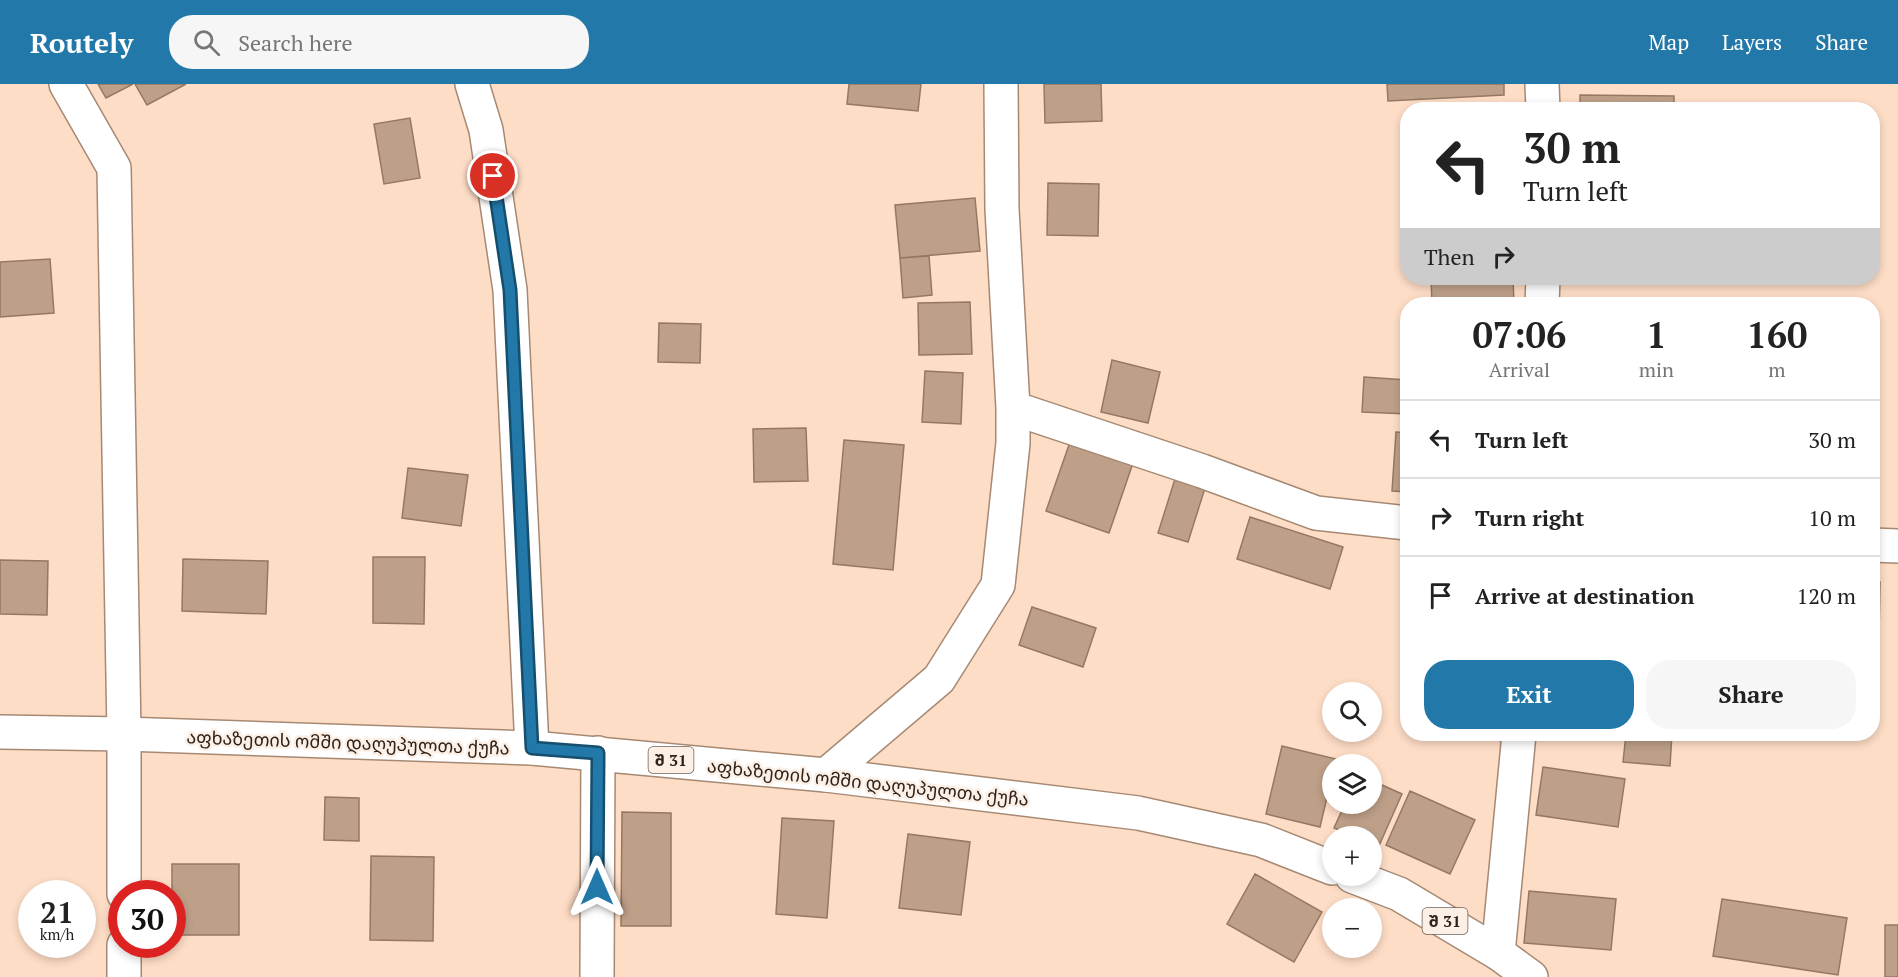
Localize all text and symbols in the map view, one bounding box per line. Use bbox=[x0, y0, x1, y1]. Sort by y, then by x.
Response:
search box bbox=[169, 15, 589, 69]
text: Routely bbox=[30, 24, 133, 61]
icon: search bbox=[190, 26, 223, 59]
text: Search here bbox=[238, 28, 353, 57]
text: Map bbox=[1648, 28, 1689, 56]
text: Layers bbox=[1722, 28, 1782, 56]
text: Share bbox=[1815, 28, 1868, 56]
text: 30 m bbox=[1523, 119, 1621, 175]
icon: left bbox=[1424, 126, 1502, 204]
pin bbox=[467, 150, 518, 201]
icon: arrive bbox=[476, 159, 509, 192]
text: Turn left bbox=[1523, 173, 1628, 209]
icon: right bbox=[1487, 240, 1520, 273]
text: Then bbox=[1424, 242, 1475, 271]
text: 07:06 bbox=[1473, 311, 1566, 358]
text: 1 bbox=[1646, 311, 1667, 358]
text: 160 bbox=[1746, 311, 1807, 358]
text: Arrival bbox=[1489, 356, 1550, 383]
text: min bbox=[1639, 356, 1674, 383]
text: m bbox=[1768, 356, 1786, 383]
icon: left bbox=[1424, 423, 1457, 456]
text: Turn left bbox=[1475, 425, 1568, 454]
text: 30 m bbox=[1808, 425, 1856, 454]
icon: right bbox=[1424, 501, 1457, 534]
text: Turn right bbox=[1475, 503, 1584, 532]
text: 10 m bbox=[1808, 503, 1856, 532]
icon: arrive bbox=[1424, 579, 1457, 612]
text: Arrive at destination bbox=[1475, 581, 1694, 610]
text: 120 m bbox=[1796, 581, 1856, 610]
button: Exit bbox=[1424, 660, 1634, 729]
button: Share bbox=[1646, 660, 1856, 729]
map controls bbox=[1322, 682, 1382, 958]
button: search bbox=[1322, 682, 1382, 742]
street label: აფხაზეთის ომში დაღუპულთა ქუჩა bbox=[186, 724, 510, 760]
road number: შ 31 bbox=[648, 747, 694, 773]
street label: აფხაზეთის ომში დაღუპულთა ქუჩა bbox=[706, 753, 1030, 811]
button: layers bbox=[1322, 754, 1382, 814]
button: + bbox=[1322, 826, 1382, 886]
position arrow bbox=[565, 855, 629, 919]
speed limit sign: 30 bbox=[108, 880, 186, 958]
text: 21 bbox=[40, 892, 74, 932]
button: − bbox=[1322, 898, 1382, 958]
road number: შ 31 bbox=[1422, 908, 1468, 934]
text: km/h bbox=[40, 924, 74, 944]

